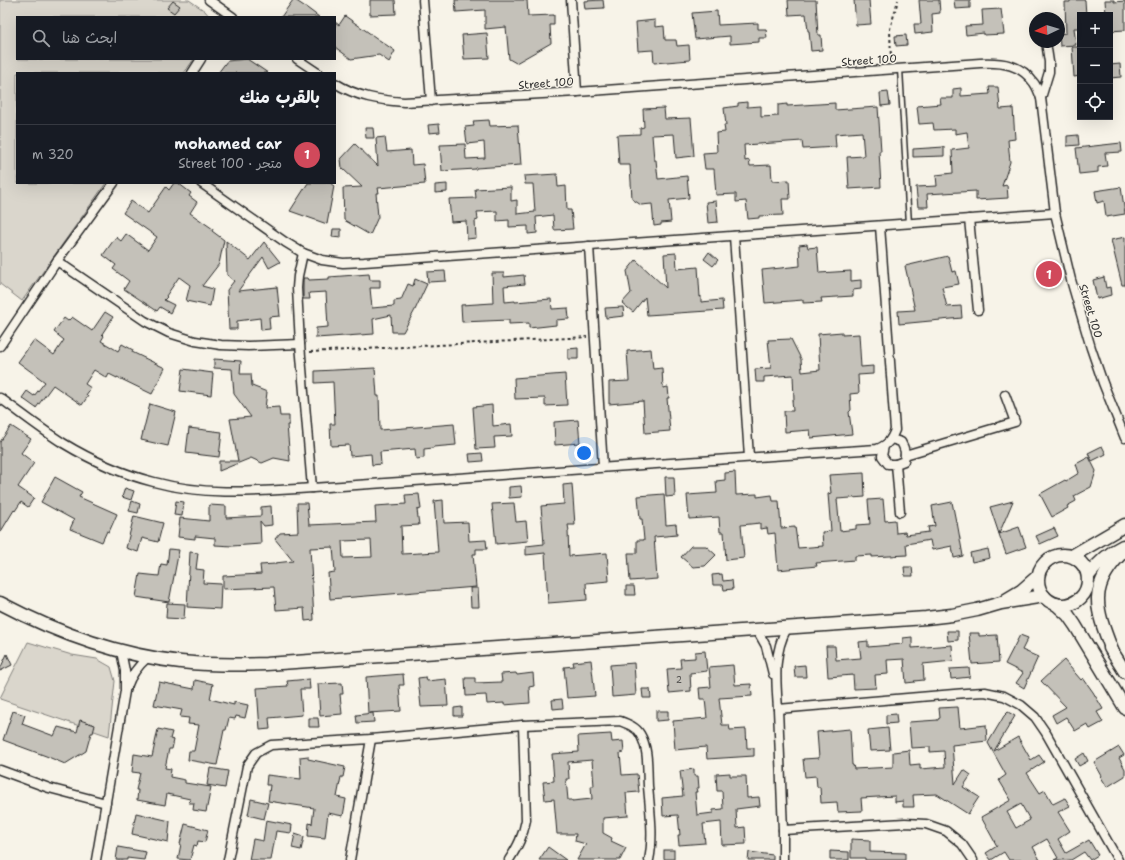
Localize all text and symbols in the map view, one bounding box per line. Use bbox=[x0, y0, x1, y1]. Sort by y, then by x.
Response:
north arrow bbox=[1029, 12, 1065, 48]
map controls bbox=[1077, 12, 1113, 120]
button: + bbox=[1077, 12, 1113, 48]
search box bbox=[16, 16, 336, 60]
icon: search bbox=[30, 27, 52, 49]
text: ابحث هنا bbox=[62, 28, 117, 48]
button: − bbox=[1077, 48, 1113, 84]
street label: Street 100 bbox=[841, 51, 897, 70]
street label: Street 100 bbox=[518, 74, 574, 93]
button: locate bbox=[1077, 84, 1113, 120]
text: بالقرب منك bbox=[240, 86, 320, 108]
text: mohamed car bbox=[174, 134, 282, 154]
text: 320 m bbox=[32, 146, 74, 163]
text: 1 bbox=[304, 146, 310, 163]
text: متجر · Street 100 bbox=[178, 155, 282, 172]
pin: 1 bbox=[1036, 259, 1062, 289]
street label: Street 100 bbox=[1075, 282, 1106, 340]
your location bbox=[574, 443, 594, 463]
house number: 2 bbox=[676, 674, 682, 686]

